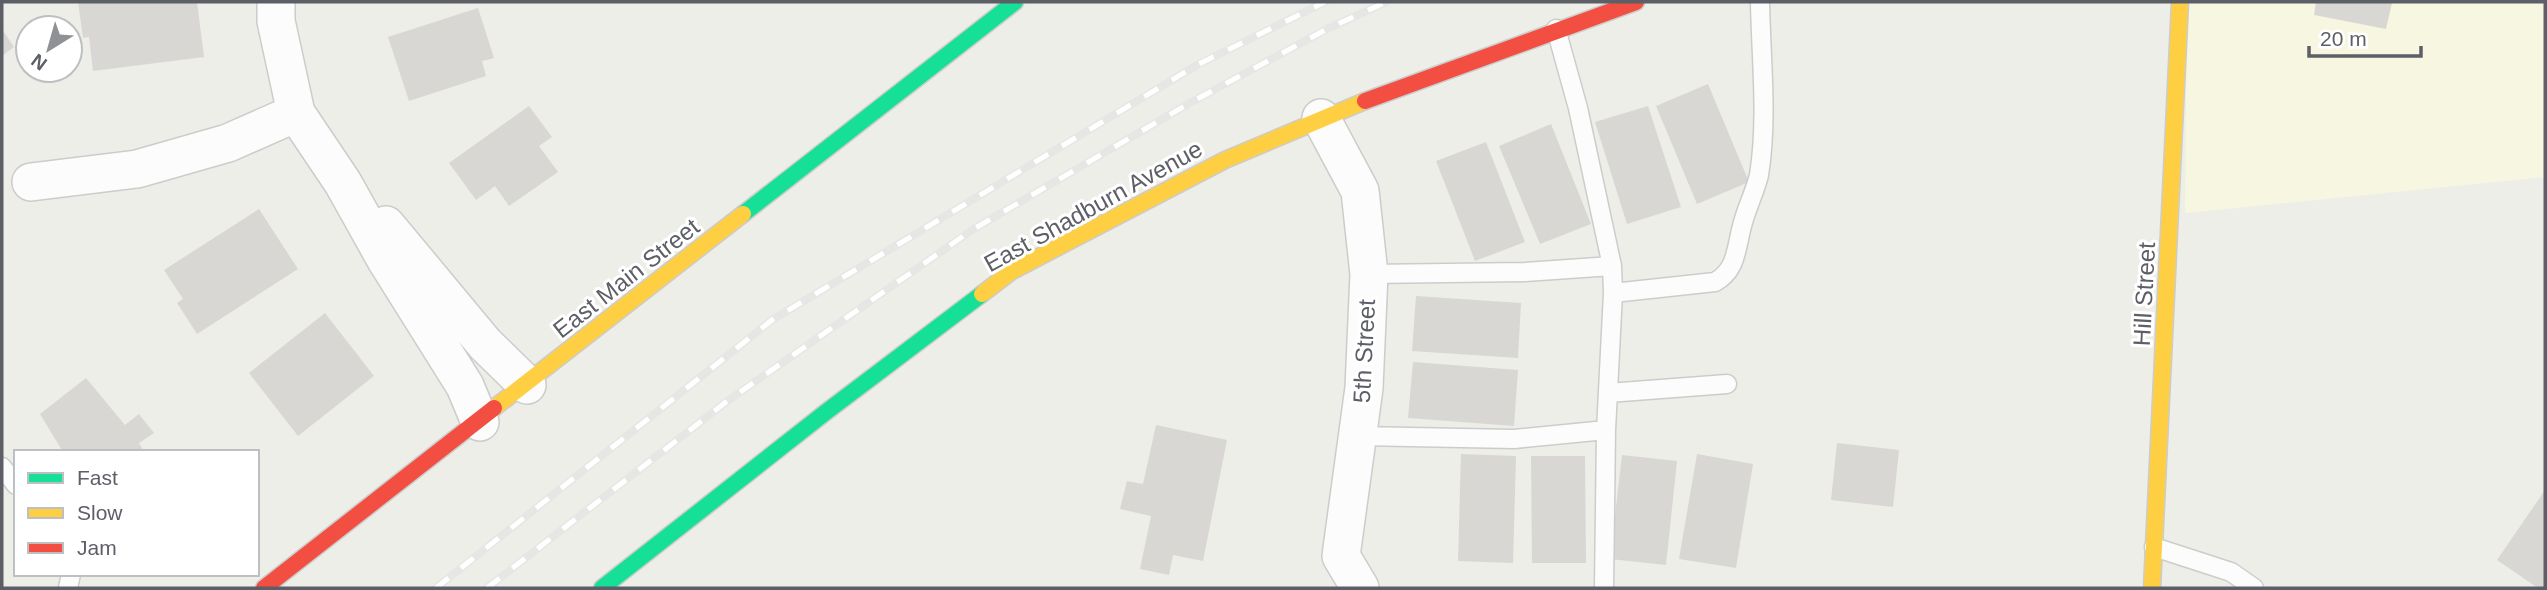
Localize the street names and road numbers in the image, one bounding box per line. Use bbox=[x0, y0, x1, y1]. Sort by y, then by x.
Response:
street label: East Shadburn Avenue bbox=[979, 135, 1207, 277]
street label: East Main Street bbox=[548, 213, 704, 343]
street label: Hill Street bbox=[2128, 241, 2160, 347]
street label: 5th Street bbox=[1348, 298, 1380, 404]

